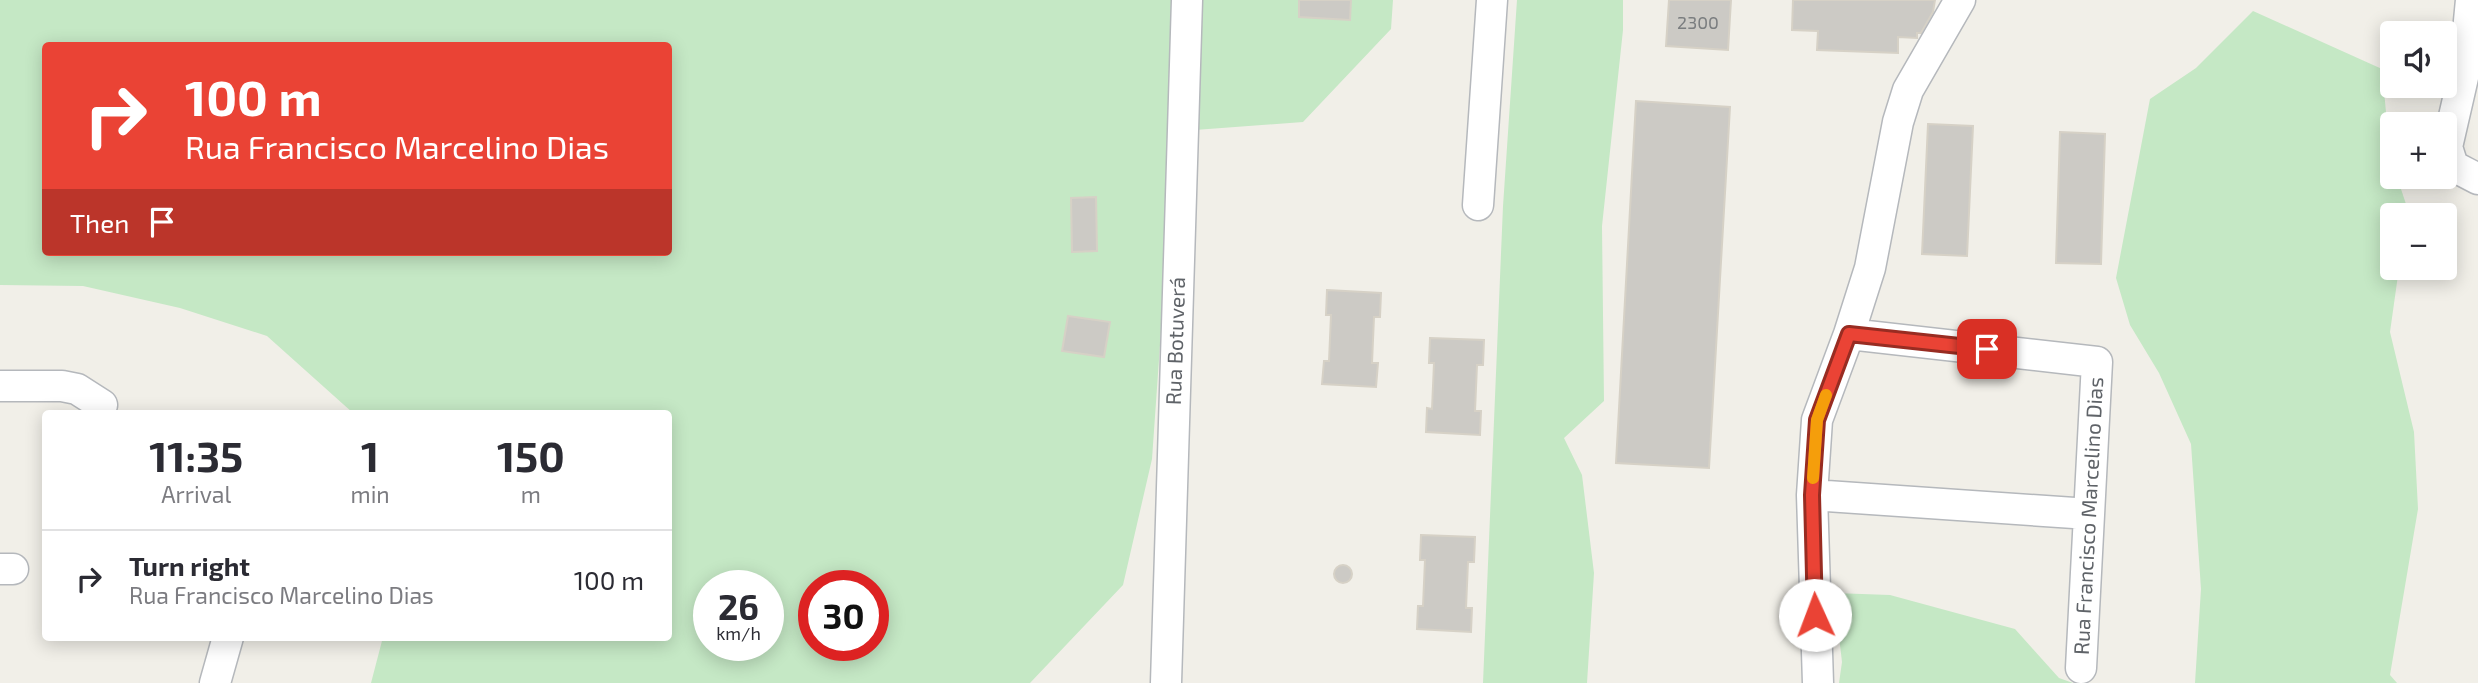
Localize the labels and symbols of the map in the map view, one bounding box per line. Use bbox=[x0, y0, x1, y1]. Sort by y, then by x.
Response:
house number: 2300 bbox=[1677, 11, 1719, 33]
street label: Rua Botuverá bbox=[1160, 276, 1189, 405]
pin bbox=[1957, 319, 2017, 379]
street label: Rua Francisco Marcelino Dias bbox=[2068, 376, 2107, 655]
speed limit sign: 30 bbox=[798, 570, 889, 661]
position arrow bbox=[1778, 578, 1852, 652]

